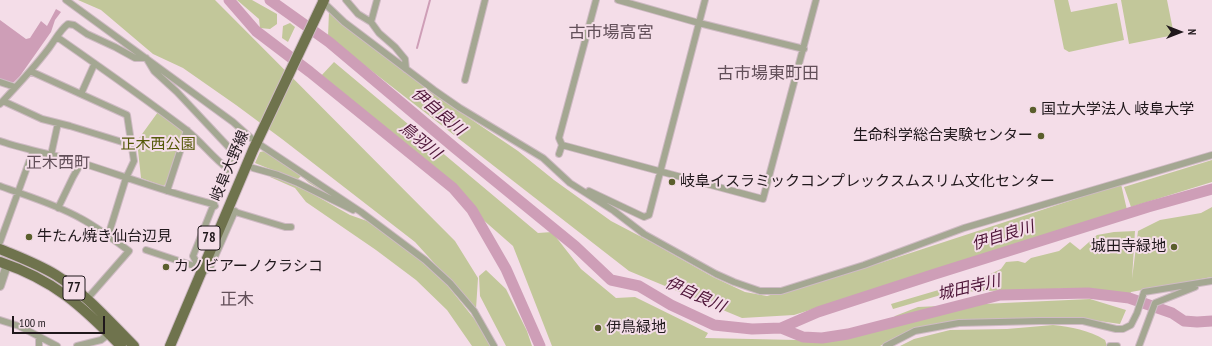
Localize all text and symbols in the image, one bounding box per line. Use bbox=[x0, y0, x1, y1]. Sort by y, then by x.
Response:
north arrow bbox=[1160, 12, 1200, 52]
district label: 古市場高宮 bbox=[569, 23, 653, 43]
text: N bbox=[1185, 29, 1199, 35]
district label: 古市場東町田 bbox=[717, 64, 819, 84]
water label: 伊自良川 bbox=[407, 84, 469, 140]
place label: 国立大学法人 岐阜大学 bbox=[1041, 101, 1194, 119]
marker: 国立大学法人 岐阜大学 bbox=[1028, 105, 1038, 115]
water label: 鳥羽川 bbox=[395, 118, 445, 164]
place label: 生命科学総合実験センター bbox=[853, 127, 1033, 145]
street label: 岐阜大野線 bbox=[207, 128, 253, 204]
marker: 生命科学総合実験センター bbox=[1036, 131, 1046, 141]
park label: 正木西公園 bbox=[121, 136, 195, 154]
district label: 正木西町 bbox=[26, 153, 90, 173]
place label: 岐阜イスラミックコンプレックスムスリム文化センター bbox=[680, 173, 1055, 191]
marker: 岐阜イスラミックコンプレックスムスリム文化センター bbox=[667, 177, 677, 187]
water label: 伊自良川 bbox=[970, 217, 1036, 255]
road number: 78 bbox=[198, 226, 220, 250]
place label: 牛たん焼き仙台辺見 bbox=[37, 228, 172, 246]
marker: 牛たん焼き仙台辺見 bbox=[24, 232, 34, 242]
place label: 城田寺緑地 bbox=[1091, 238, 1166, 256]
marker: 城田寺緑地 bbox=[1169, 242, 1179, 252]
place label: カノビアーノクラシコ bbox=[174, 258, 323, 276]
marker: カノビアーノクラシコ bbox=[161, 262, 171, 272]
water label: 城田寺川 bbox=[936, 271, 1002, 305]
water label: 伊自良川 bbox=[662, 273, 728, 317]
road number: 77 bbox=[63, 276, 85, 300]
district label: 正木 bbox=[220, 290, 254, 310]
scale bar bbox=[14, 308, 107, 334]
text: 100 m bbox=[19, 315, 46, 330]
place label: 伊鳥緑地 bbox=[606, 319, 666, 337]
marker: 伊鳥緑地 bbox=[593, 323, 603, 333]

